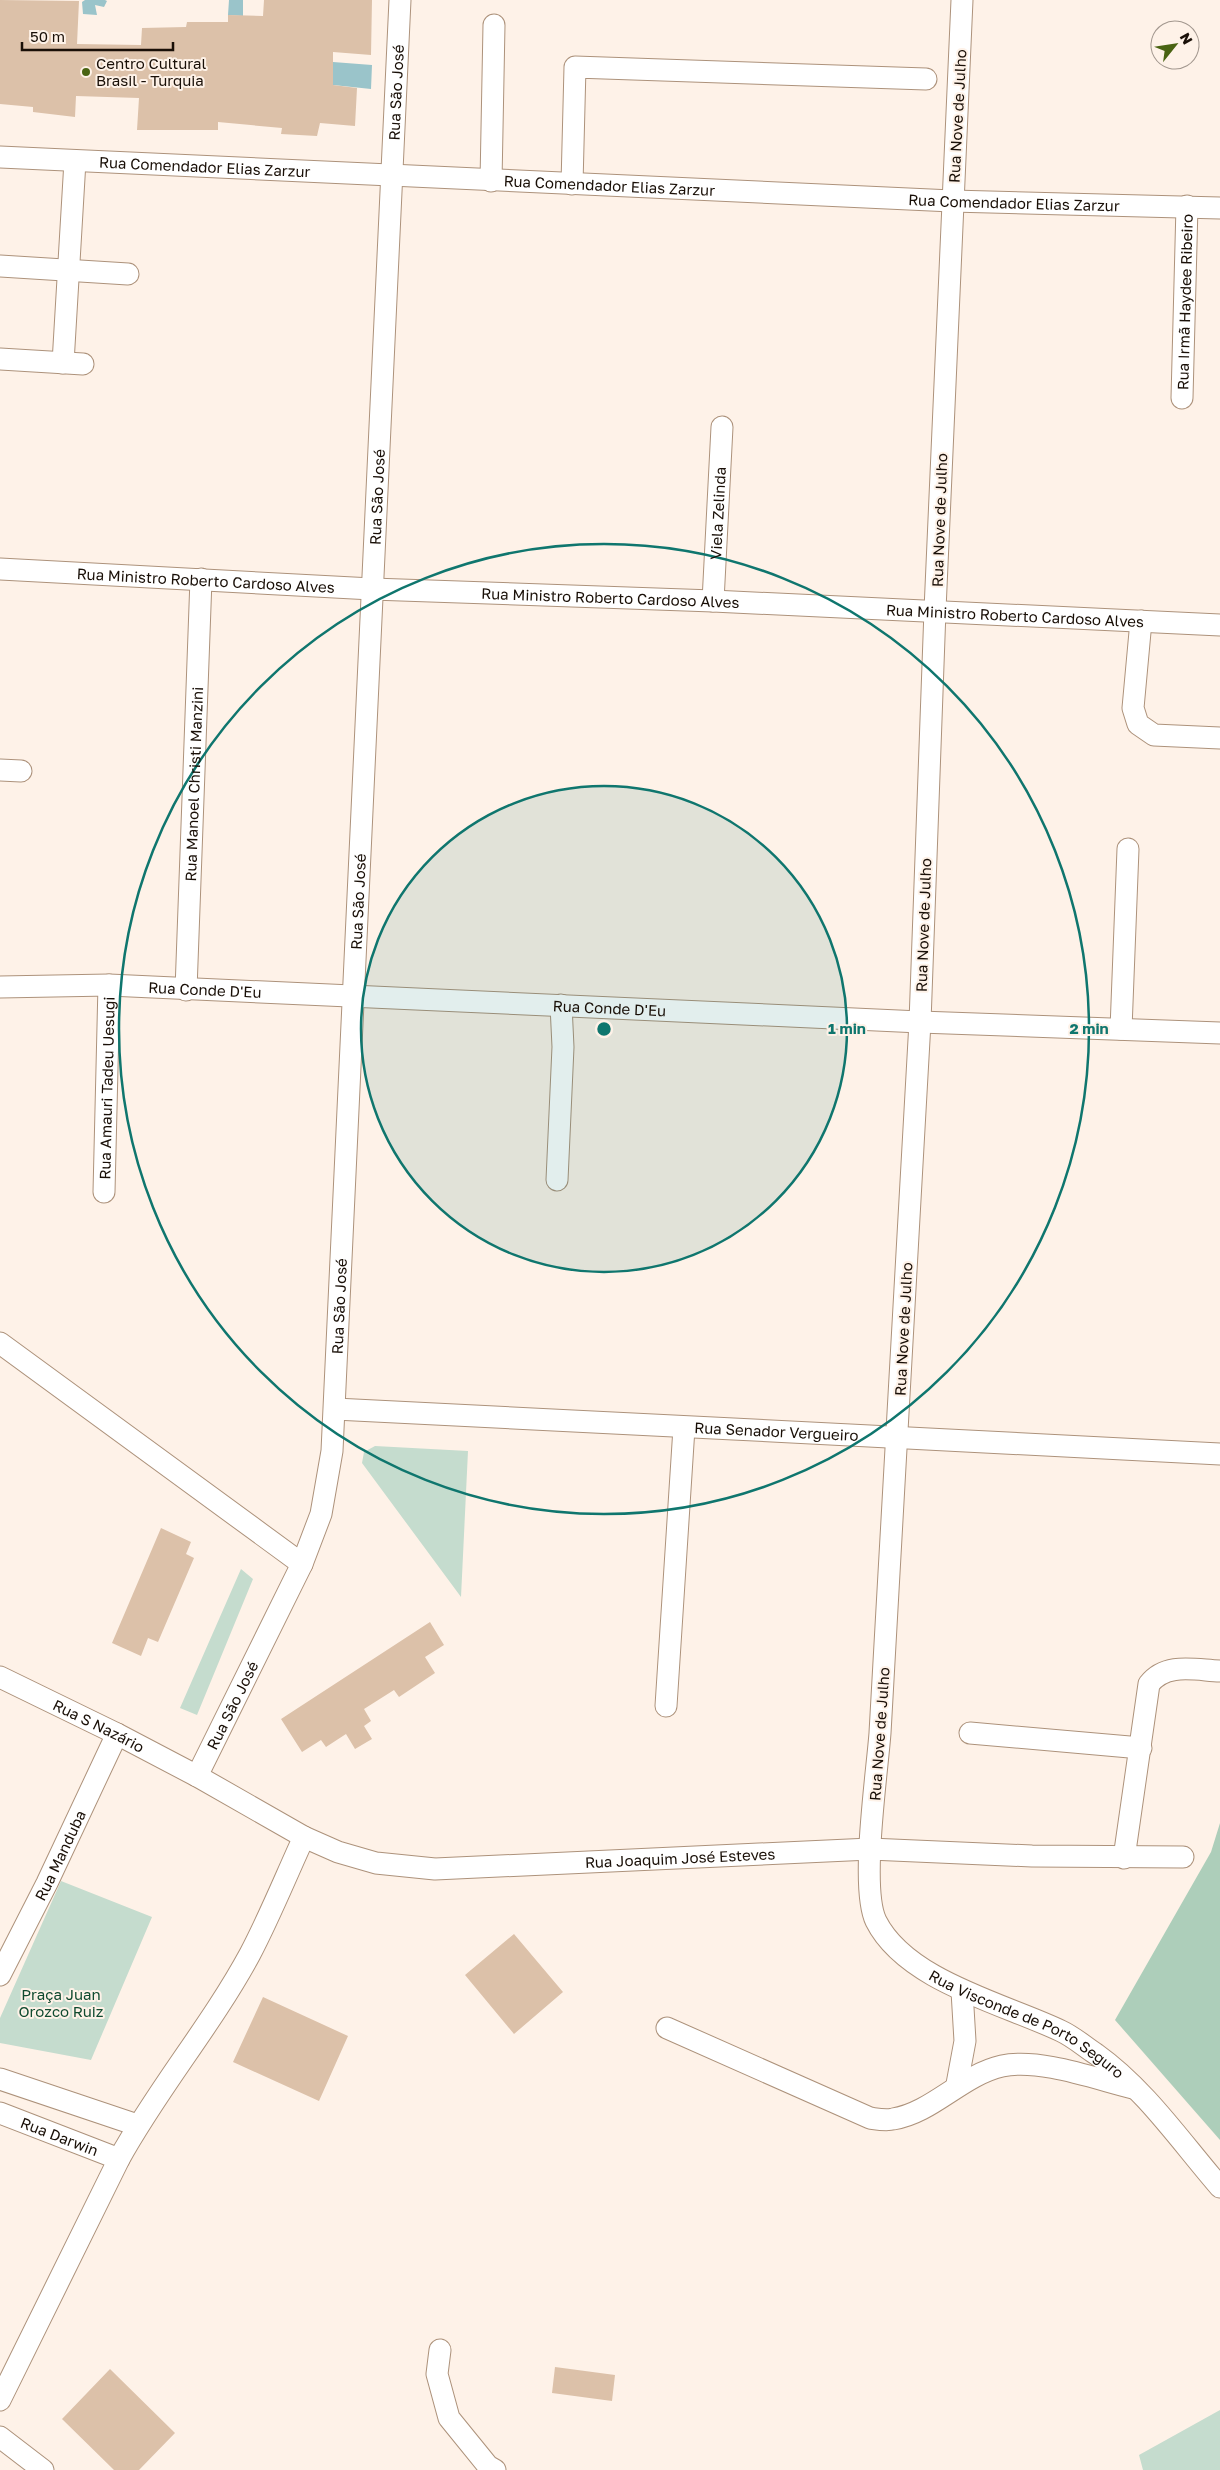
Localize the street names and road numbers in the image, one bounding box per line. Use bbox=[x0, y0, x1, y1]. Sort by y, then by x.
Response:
street label: Rua São José bbox=[384, 44, 407, 141]
street label: Rua Nove de Julho bbox=[945, 49, 969, 183]
street label: Rua Comendador Elias Zarzur bbox=[99, 153, 311, 180]
street label: Rua Comendador Elias Zarzur bbox=[503, 171, 716, 199]
street label: Rua Comendador Elias Zarzur bbox=[908, 190, 1120, 214]
street label: Rua Irmã Haydee Ribeiro bbox=[1173, 214, 1196, 390]
street label: Rua São José bbox=[365, 448, 388, 545]
street label: Rua Nove de Julho bbox=[928, 453, 950, 587]
street label: Viela Zelinda bbox=[706, 466, 729, 560]
street label: Rua Ministro Roberto Cardoso Alves bbox=[76, 564, 335, 596]
street label: Rua Ministro Roberto Cardoso Alves bbox=[481, 584, 740, 611]
street label: Rua Ministro Roberto Cardoso Alves bbox=[885, 600, 1144, 630]
street label: Rua Manoel Christi Manzini bbox=[181, 686, 206, 882]
street label: Rua São José bbox=[347, 853, 369, 950]
street label: Rua Nove de Julho bbox=[912, 858, 934, 992]
street label: Rua Conde D'Eu bbox=[148, 978, 262, 1001]
street label: Rua Amauri Tadeu Uesugi bbox=[95, 996, 118, 1180]
street label: Rua Conde D'Eu bbox=[552, 996, 667, 1019]
street label: Rua São José bbox=[328, 1257, 350, 1355]
street label: Rua Nove de Julho bbox=[891, 1262, 915, 1396]
street label: Rua Senador Vergueiro bbox=[694, 1418, 859, 1444]
street label: Rua São José bbox=[203, 1658, 262, 1752]
street label: Rua Nove de Julho bbox=[865, 1667, 893, 1801]
street label: Rua S Nazário bbox=[50, 1695, 147, 1756]
street label: Rua Manduba bbox=[31, 1807, 89, 1903]
street label: Rua Joaquim José Esteves bbox=[584, 1844, 776, 1871]
street label: Rua Visconde de Porto Seguro bbox=[926, 1966, 1128, 2082]
street label: Rua Darwin bbox=[18, 2113, 101, 2159]

